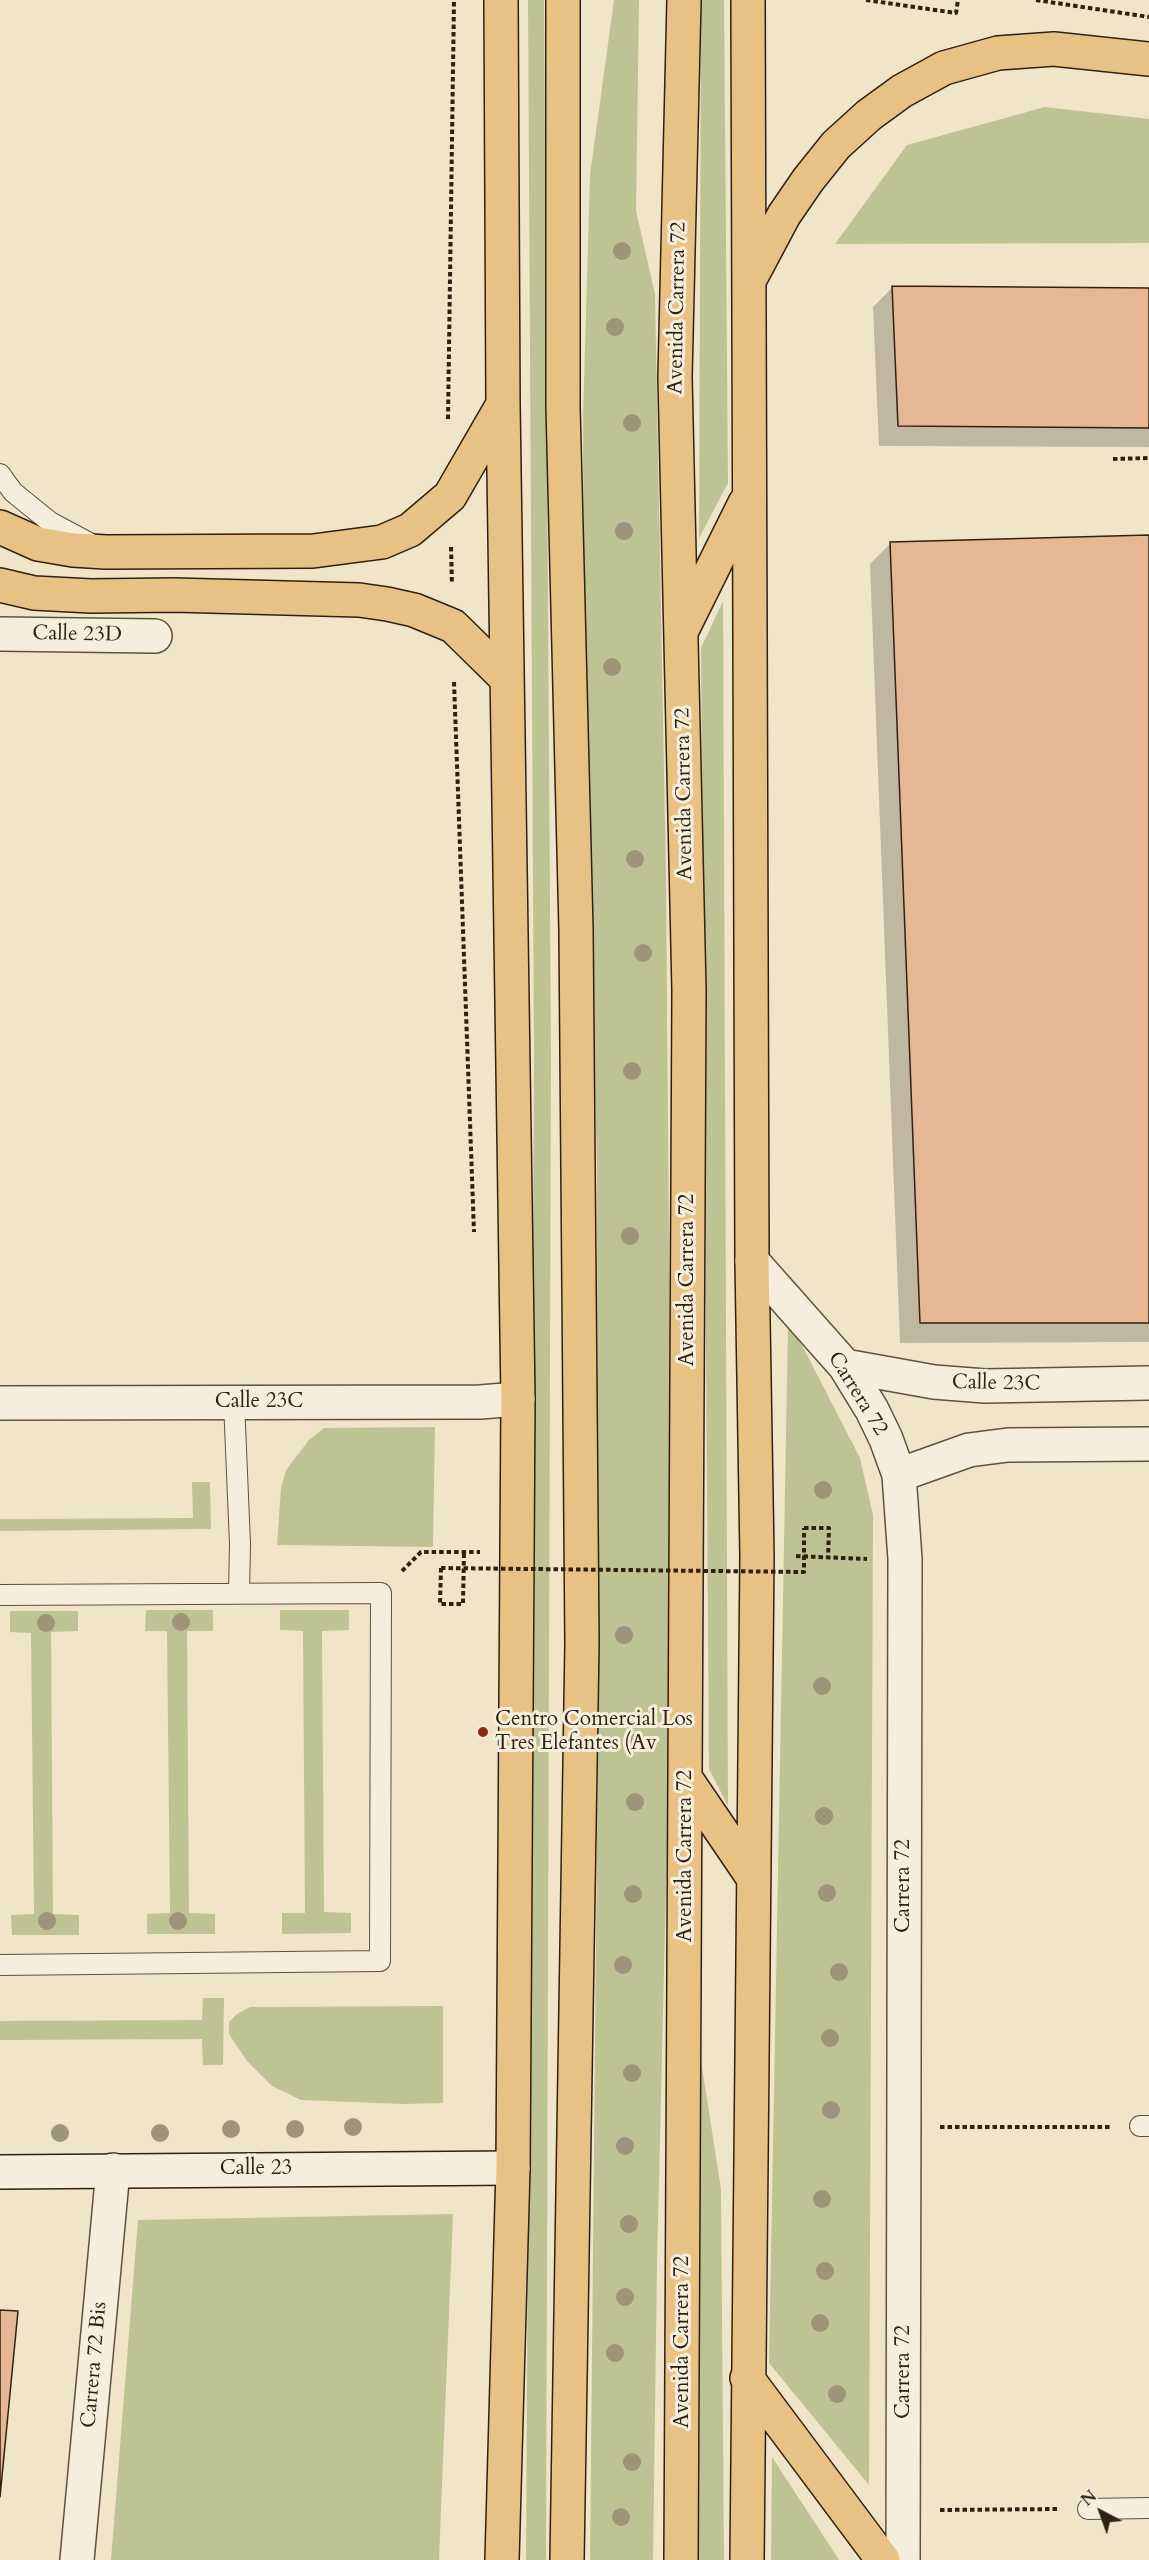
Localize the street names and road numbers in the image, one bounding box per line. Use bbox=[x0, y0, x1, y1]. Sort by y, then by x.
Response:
street label: Avenida Carrera 72 bbox=[664, 221, 692, 395]
street label: Calle 23D bbox=[32, 622, 122, 648]
street label: Avenida Carrera 72 bbox=[671, 707, 699, 881]
street label: Avenida Carrera 72 bbox=[675, 1194, 701, 1366]
street label: Carrera 72 bbox=[821, 1348, 893, 1440]
street label: Calle 23C bbox=[952, 1371, 1040, 1397]
street label: Calle 23C bbox=[215, 1389, 303, 1415]
street label: Avenida Carrera 72 bbox=[673, 1770, 699, 1942]
street label: Carrera 72 bbox=[891, 1839, 917, 1933]
street label: Calle 23 bbox=[220, 2156, 292, 2182]
street label: Avenida Carrera 72 bbox=[670, 2256, 696, 2428]
street label: Carrera 72 Bis bbox=[77, 2301, 113, 2429]
street label: Carrera 72 bbox=[891, 2325, 917, 2419]

